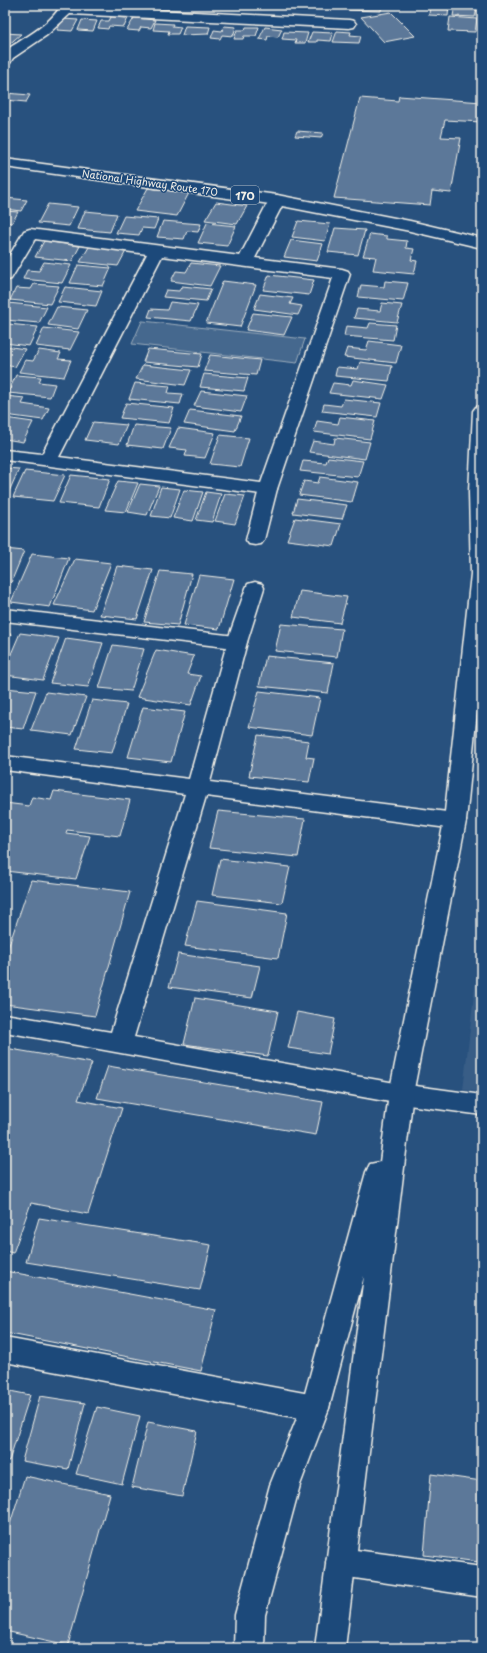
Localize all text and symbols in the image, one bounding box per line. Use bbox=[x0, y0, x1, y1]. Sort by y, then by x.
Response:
street label: National Highway Route 170 bbox=[81, 165, 219, 200]
road number: 170 bbox=[231, 186, 259, 204]

